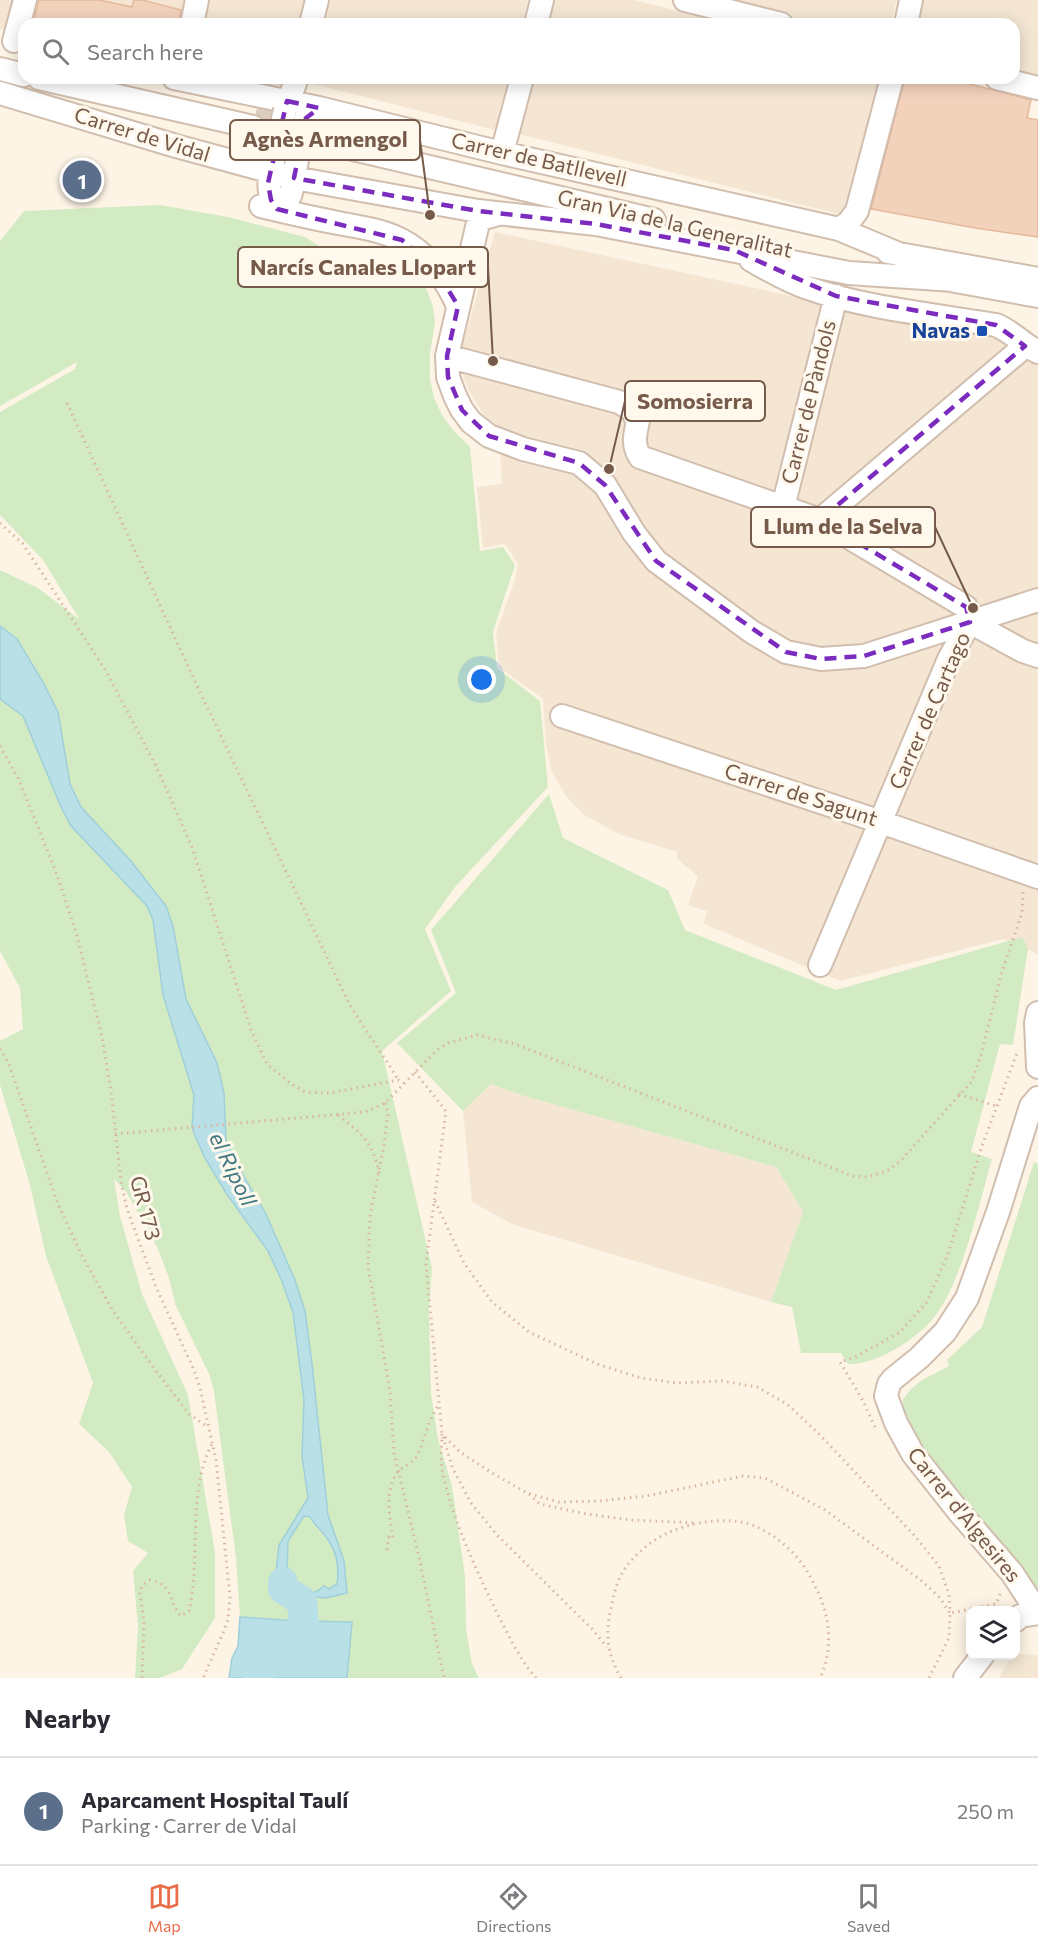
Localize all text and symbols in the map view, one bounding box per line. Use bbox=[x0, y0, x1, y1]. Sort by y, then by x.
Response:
search box bbox=[18, 18, 1020, 84]
icon: search bbox=[39, 35, 72, 68]
text: Search here bbox=[87, 38, 203, 65]
street label: Carrer de Vidal bbox=[71, 101, 213, 166]
callout: Agnès Armengol bbox=[230, 120, 420, 160]
text: Agnès Armengol bbox=[242, 125, 408, 152]
street label: Carrer de Batllevell bbox=[449, 126, 629, 191]
pin: 1 bbox=[62, 158, 101, 202]
street label: Gran Via de la Generalitat bbox=[555, 183, 795, 262]
callout: Narcís Canales Llopart bbox=[238, 247, 488, 287]
text: Narcís Canales Llopart bbox=[250, 253, 476, 280]
street label: Carrer de Pàndols bbox=[775, 317, 840, 486]
place label: Navas bbox=[911, 317, 970, 342]
marker: Navas bbox=[975, 324, 989, 338]
callout: Somosierra bbox=[625, 381, 765, 421]
text: Somosierra bbox=[637, 387, 753, 414]
callout: Llum de la Selva bbox=[751, 507, 935, 547]
text: Llum de la Selva bbox=[763, 512, 923, 539]
street label: Carrer de Cartago bbox=[883, 628, 975, 793]
your location bbox=[467, 665, 496, 694]
street label: Carrer de Sagunt bbox=[722, 757, 881, 830]
water label: el Ripoll bbox=[204, 1127, 263, 1211]
street label: GR 173 bbox=[126, 1173, 167, 1242]
street label: Carrer d'Algesires bbox=[903, 1442, 1027, 1586]
map controls bbox=[966, 1606, 1020, 1660]
button: layers bbox=[966, 1606, 1020, 1660]
text: Nearby bbox=[24, 1702, 111, 1733]
text: Aparcament Hospital Taulí bbox=[81, 1786, 348, 1813]
text: 1 bbox=[39, 1799, 48, 1823]
text: 250 m bbox=[957, 1799, 1014, 1823]
text: Parking · Carrer de Vidal bbox=[81, 1813, 297, 1837]
tab: Map bbox=[148, 1880, 181, 1935]
tab: Directions bbox=[476, 1880, 551, 1935]
tab: Saved bbox=[847, 1880, 890, 1935]

